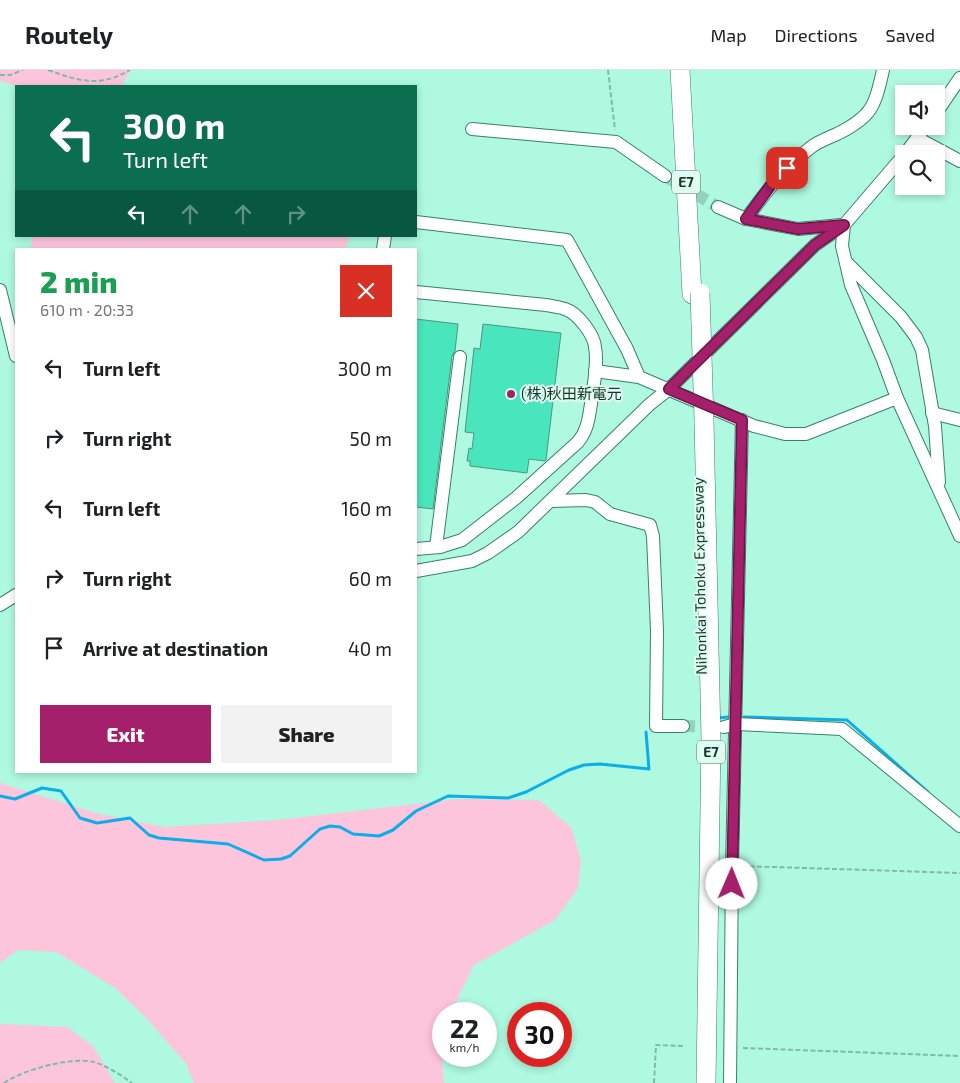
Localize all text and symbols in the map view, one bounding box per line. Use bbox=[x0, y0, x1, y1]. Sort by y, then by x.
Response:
text: Routely bbox=[25, 20, 113, 49]
text: Map bbox=[710, 24, 747, 46]
text: Directions bbox=[775, 24, 858, 46]
text: Saved bbox=[886, 24, 935, 46]
map controls bbox=[895, 85, 945, 195]
button: sound bbox=[895, 85, 945, 135]
text: 300 m bbox=[123, 104, 225, 146]
icon: left bbox=[40, 105, 105, 170]
button: search bbox=[895, 145, 945, 195]
text: Turn left bbox=[123, 146, 208, 172]
pin bbox=[766, 147, 808, 189]
icon: arrive bbox=[773, 154, 801, 182]
road number: E7 bbox=[672, 170, 700, 194]
icon: left bbox=[123, 200, 151, 228]
icon: ahead bbox=[176, 200, 204, 228]
icon: ahead bbox=[229, 200, 257, 228]
icon: right bbox=[282, 200, 310, 228]
text: 2 min bbox=[40, 263, 118, 299]
button: close bbox=[340, 265, 392, 317]
text: 610 m · 20:33 bbox=[40, 300, 134, 319]
icon: left bbox=[40, 354, 68, 382]
text: Turn left bbox=[83, 357, 160, 380]
text: 300 m bbox=[338, 357, 392, 380]
place label: (株)秋田新電元 bbox=[521, 384, 622, 402]
marker: (株)秋田新電元 bbox=[505, 388, 517, 400]
icon: right bbox=[40, 424, 68, 452]
text: Turn right bbox=[83, 427, 171, 450]
text: 50 m bbox=[349, 427, 392, 450]
street label: Nihonkai Tohoku Expressway bbox=[688, 477, 710, 675]
icon: left bbox=[40, 494, 68, 522]
text: Turn left bbox=[83, 497, 160, 520]
text: 160 m bbox=[341, 497, 392, 520]
icon: right bbox=[40, 564, 68, 592]
text: Turn right bbox=[83, 567, 171, 590]
text: 60 m bbox=[349, 567, 392, 590]
icon: arrive bbox=[40, 634, 68, 662]
text: Arrive at destination bbox=[83, 637, 268, 660]
text: 40 m bbox=[348, 637, 392, 660]
button: Exit bbox=[40, 705, 211, 763]
button: Share bbox=[221, 705, 392, 763]
road number: E7 bbox=[697, 740, 725, 764]
position arrow bbox=[705, 857, 757, 909]
speed limit sign: 30 bbox=[507, 1002, 572, 1067]
text: 22 bbox=[450, 1013, 479, 1043]
text: km/h bbox=[450, 1040, 479, 1054]

